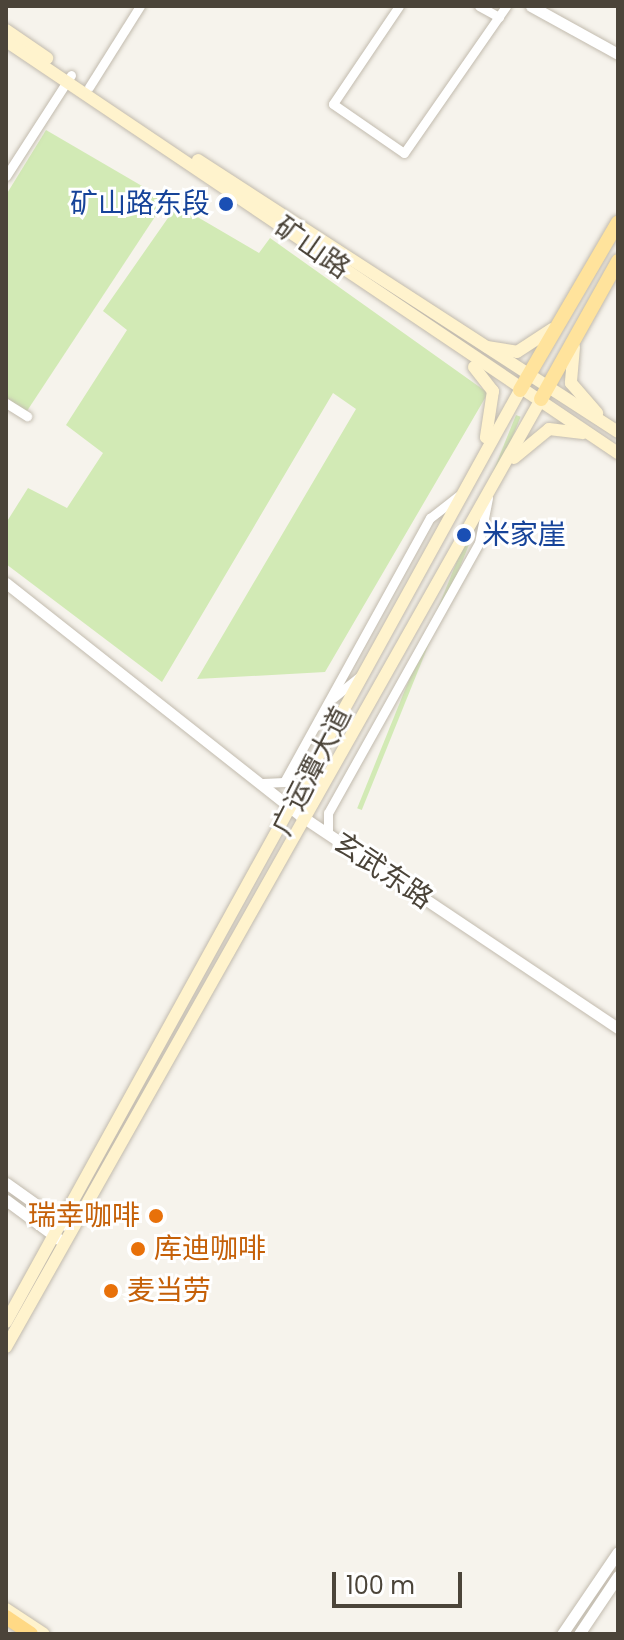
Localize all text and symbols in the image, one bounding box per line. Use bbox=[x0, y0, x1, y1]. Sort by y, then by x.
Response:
place label: 矿山路东段 bbox=[70, 187, 210, 221]
marker: 矿山路东段 bbox=[217, 195, 235, 213]
street label: 矿山路 bbox=[268, 210, 356, 286]
place label: 米家崖 bbox=[482, 518, 566, 552]
marker: 米家崖 bbox=[453, 524, 475, 546]
street label: 广运潭大道 bbox=[265, 701, 359, 841]
street label: 玄武东路 bbox=[327, 826, 439, 916]
place label: 瑞幸咖啡 bbox=[28, 1199, 140, 1233]
marker: 瑞幸咖啡 bbox=[147, 1207, 165, 1225]
place label: 库迪咖啡 bbox=[154, 1232, 266, 1266]
marker: 库迪咖啡 bbox=[129, 1240, 147, 1258]
place label: 麦当劳 bbox=[127, 1274, 211, 1308]
marker: 麦当劳 bbox=[102, 1282, 120, 1300]
scale bar bbox=[336, 1556, 466, 1606]
text: 100 m bbox=[346, 1569, 415, 1602]

